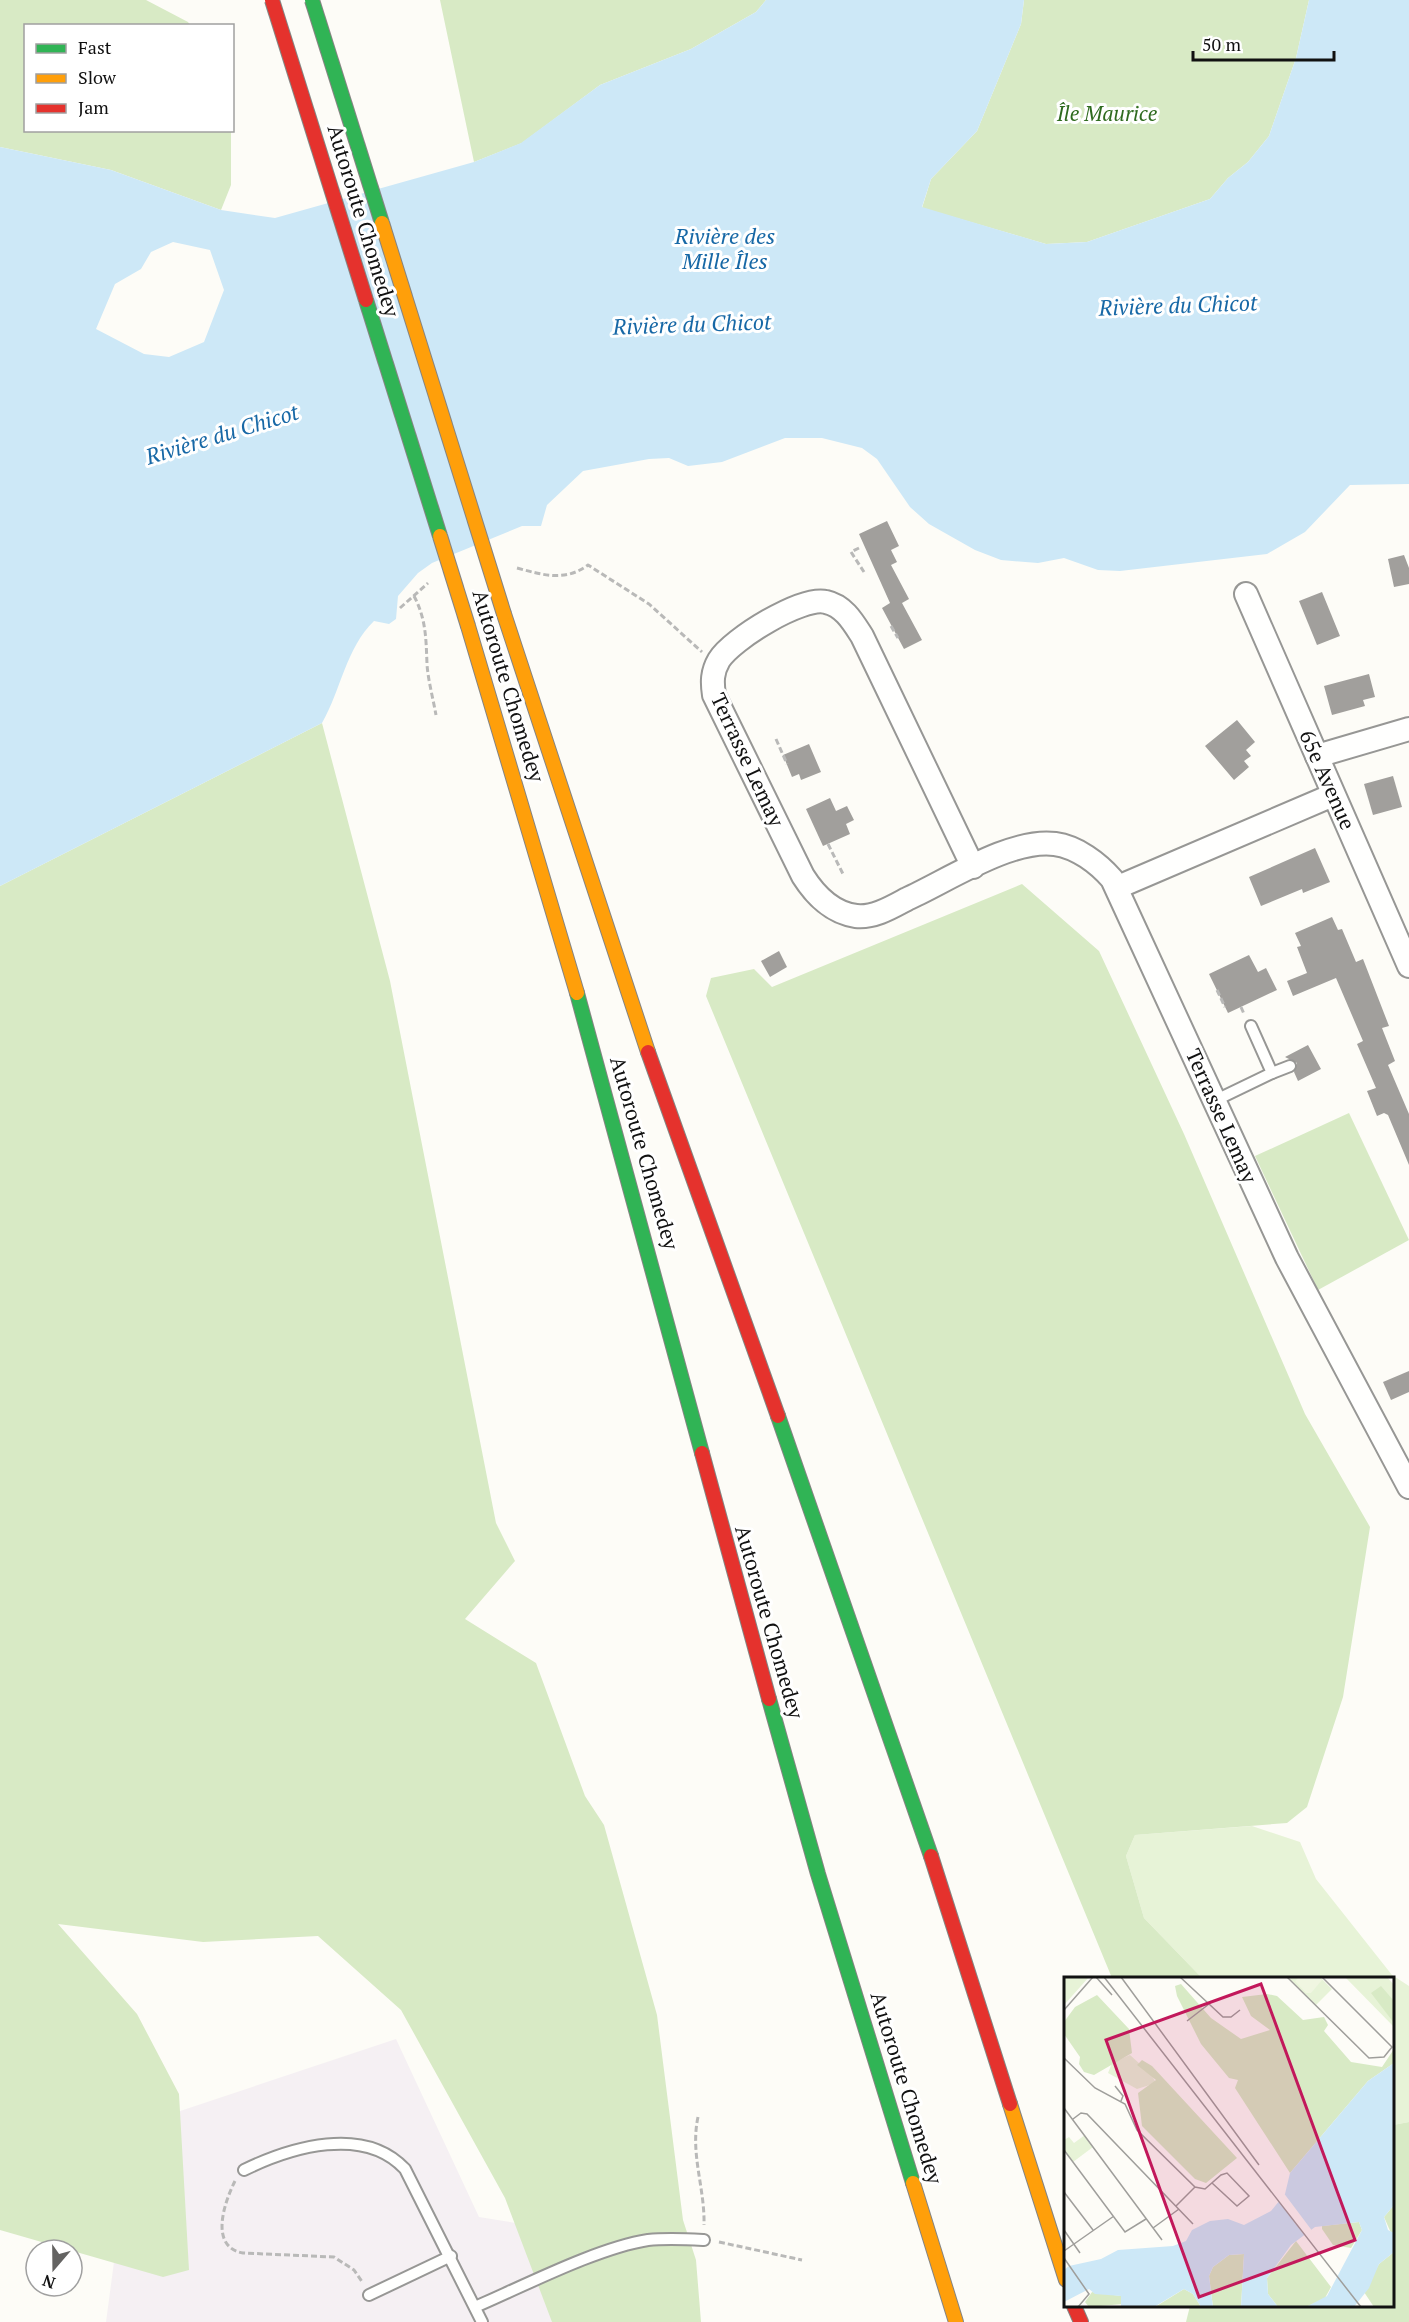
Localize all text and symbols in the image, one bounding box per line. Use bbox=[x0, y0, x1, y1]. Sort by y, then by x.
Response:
legend bbox=[24, 24, 234, 132]
scale bar bbox=[1193, 24, 1334, 62]
text: 50 m bbox=[1202, 32, 1242, 56]
text: Fast bbox=[78, 35, 112, 59]
text: Slow bbox=[78, 65, 117, 89]
text: Jam bbox=[78, 95, 109, 119]
park label: Île Maurice bbox=[1056, 99, 1158, 127]
street label: Autoroute Chomedey bbox=[321, 121, 407, 321]
water label: Rivière des Mille Îles bbox=[674, 221, 775, 275]
water label: Rivière du Chicot bbox=[1097, 287, 1258, 322]
water label: Rivière du Chicot bbox=[611, 306, 772, 341]
water label: Rivière du Chicot bbox=[141, 396, 303, 471]
street label: Autoroute Chomedey bbox=[466, 586, 552, 786]
street label: Terrasse Lemay bbox=[705, 688, 791, 831]
street label: 65e Avenue bbox=[1293, 725, 1362, 834]
street label: Terrasse Lemay bbox=[1180, 1044, 1264, 1188]
street label: Autoroute Chomedey bbox=[604, 1053, 686, 1253]
street label: Autoroute Chomedey bbox=[729, 1522, 811, 1722]
inset map bbox=[1064, 1977, 1394, 2307]
street label: Autoroute Chomedey bbox=[864, 1988, 950, 2188]
north arrow bbox=[24, 2238, 84, 2298]
text: N bbox=[39, 2270, 58, 2295]

